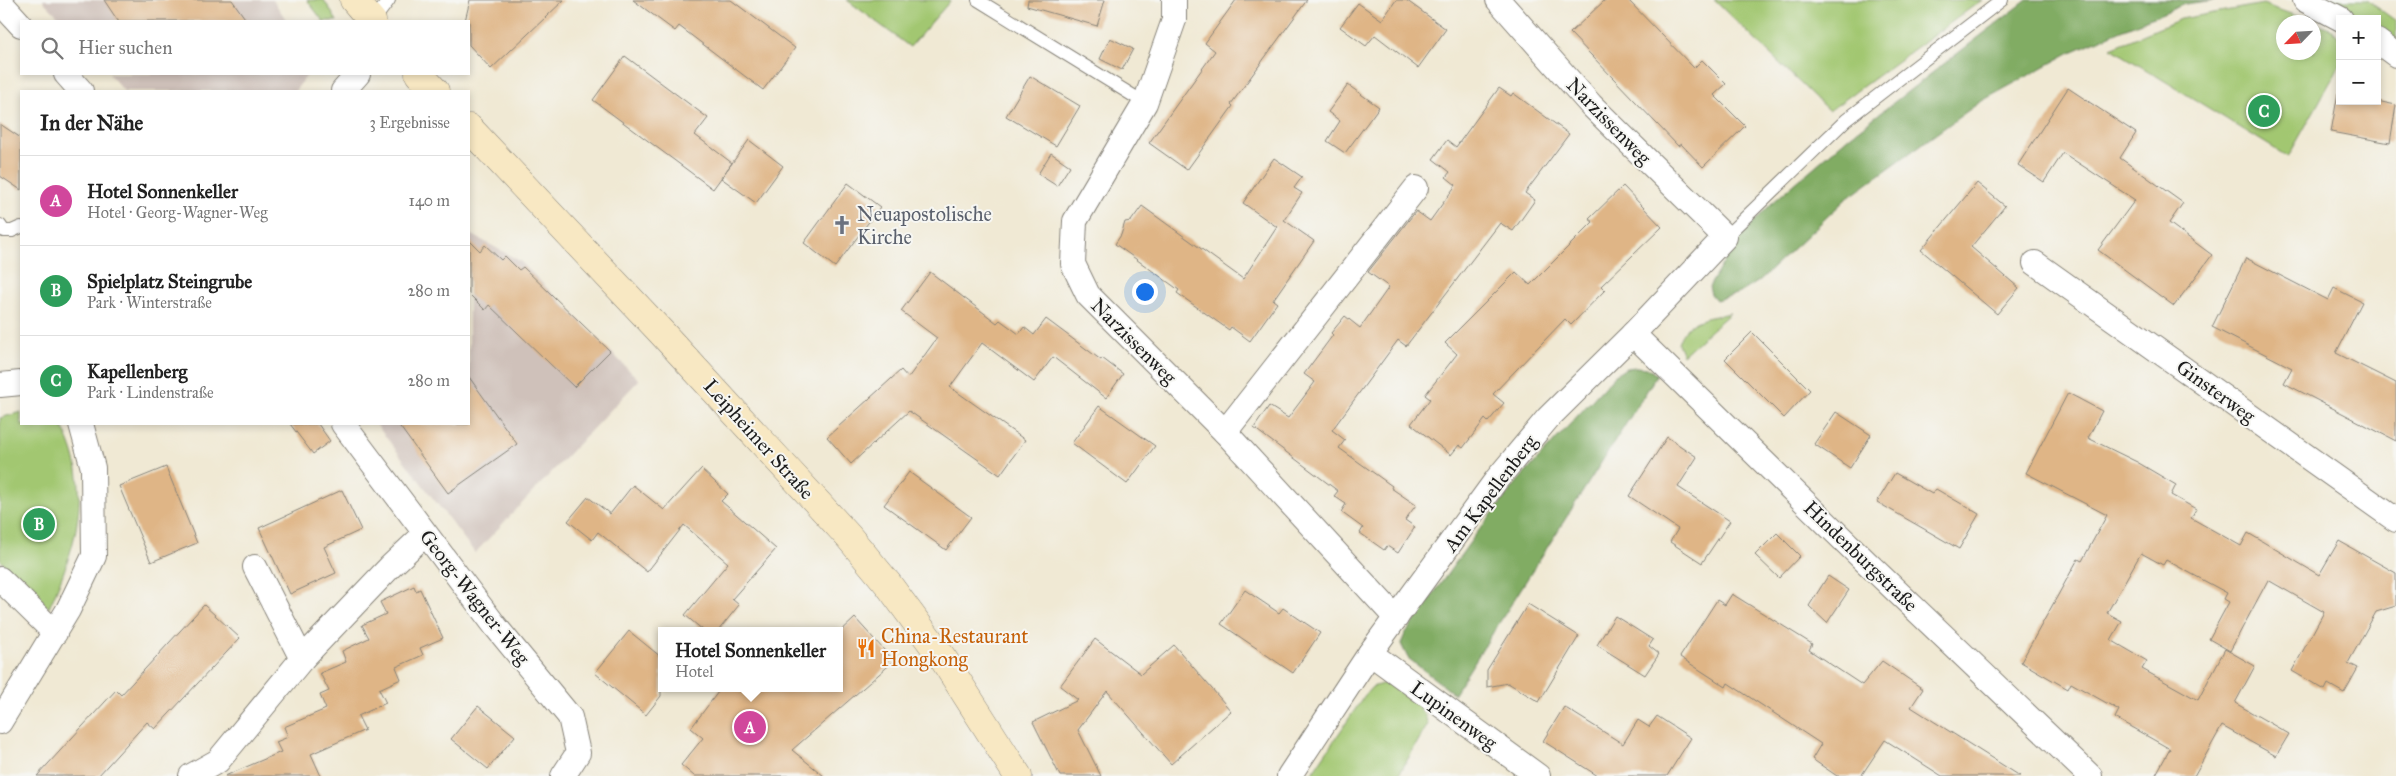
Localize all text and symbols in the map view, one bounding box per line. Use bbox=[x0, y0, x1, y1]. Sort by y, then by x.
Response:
north arrow bbox=[2276, 15, 2321, 60]
map controls bbox=[2336, 15, 2381, 105]
button: + bbox=[2336, 15, 2381, 60]
search box bbox=[20, 20, 470, 75]
icon: search bbox=[38, 34, 66, 62]
text: Hier suchen bbox=[78, 36, 172, 59]
button: − bbox=[2336, 60, 2381, 105]
street label: Narzissenweg bbox=[1561, 73, 1657, 171]
pin: C bbox=[2248, 92, 2280, 130]
text: In der Nähe bbox=[40, 110, 143, 136]
text: 3 Ergebnisse bbox=[369, 113, 450, 132]
text: Hotel Sonnenkeller bbox=[87, 180, 238, 203]
text: A bbox=[51, 191, 61, 210]
text: 140 m bbox=[409, 191, 450, 210]
place label: Neuapostolische Kirche bbox=[857, 202, 992, 249]
text: Hotel · Georg-Wagner-Weg bbox=[87, 203, 268, 222]
church icon: Neuapostolische Kirche bbox=[831, 214, 853, 236]
text: Spielplatz Steingrube bbox=[87, 270, 252, 293]
your location bbox=[1132, 279, 1158, 305]
text: B bbox=[51, 281, 61, 300]
text: 280 m bbox=[407, 281, 450, 300]
text: Park · Winterstraße bbox=[87, 293, 212, 312]
street label: Narzissenweg bbox=[1085, 293, 1182, 390]
street label: Ginsterweg bbox=[2171, 354, 2261, 429]
text: Kapellenberg bbox=[87, 360, 187, 383]
text: C bbox=[51, 371, 61, 390]
text: 280 m bbox=[407, 371, 450, 390]
street label: Leipheimer Straße bbox=[699, 374, 819, 504]
text: Park · Lindenstraße bbox=[87, 383, 214, 402]
street label: Am Kapellenberg bbox=[1438, 429, 1543, 558]
street label: Hindenburgstraße bbox=[1798, 496, 1923, 617]
pin: B bbox=[23, 505, 55, 543]
street label: Georg-Wagner-Weg bbox=[414, 525, 536, 670]
place label: China-Restaurant Hongkong bbox=[881, 624, 1028, 672]
popup bbox=[658, 627, 843, 692]
restaurant icon: China-Restaurant Hongkong bbox=[855, 637, 877, 659]
text: Hotel Sonnenkeller bbox=[675, 639, 826, 662]
text: Hotel bbox=[675, 662, 713, 681]
street label: Lupinenweg bbox=[1405, 676, 1503, 756]
pin: A bbox=[734, 708, 766, 746]

